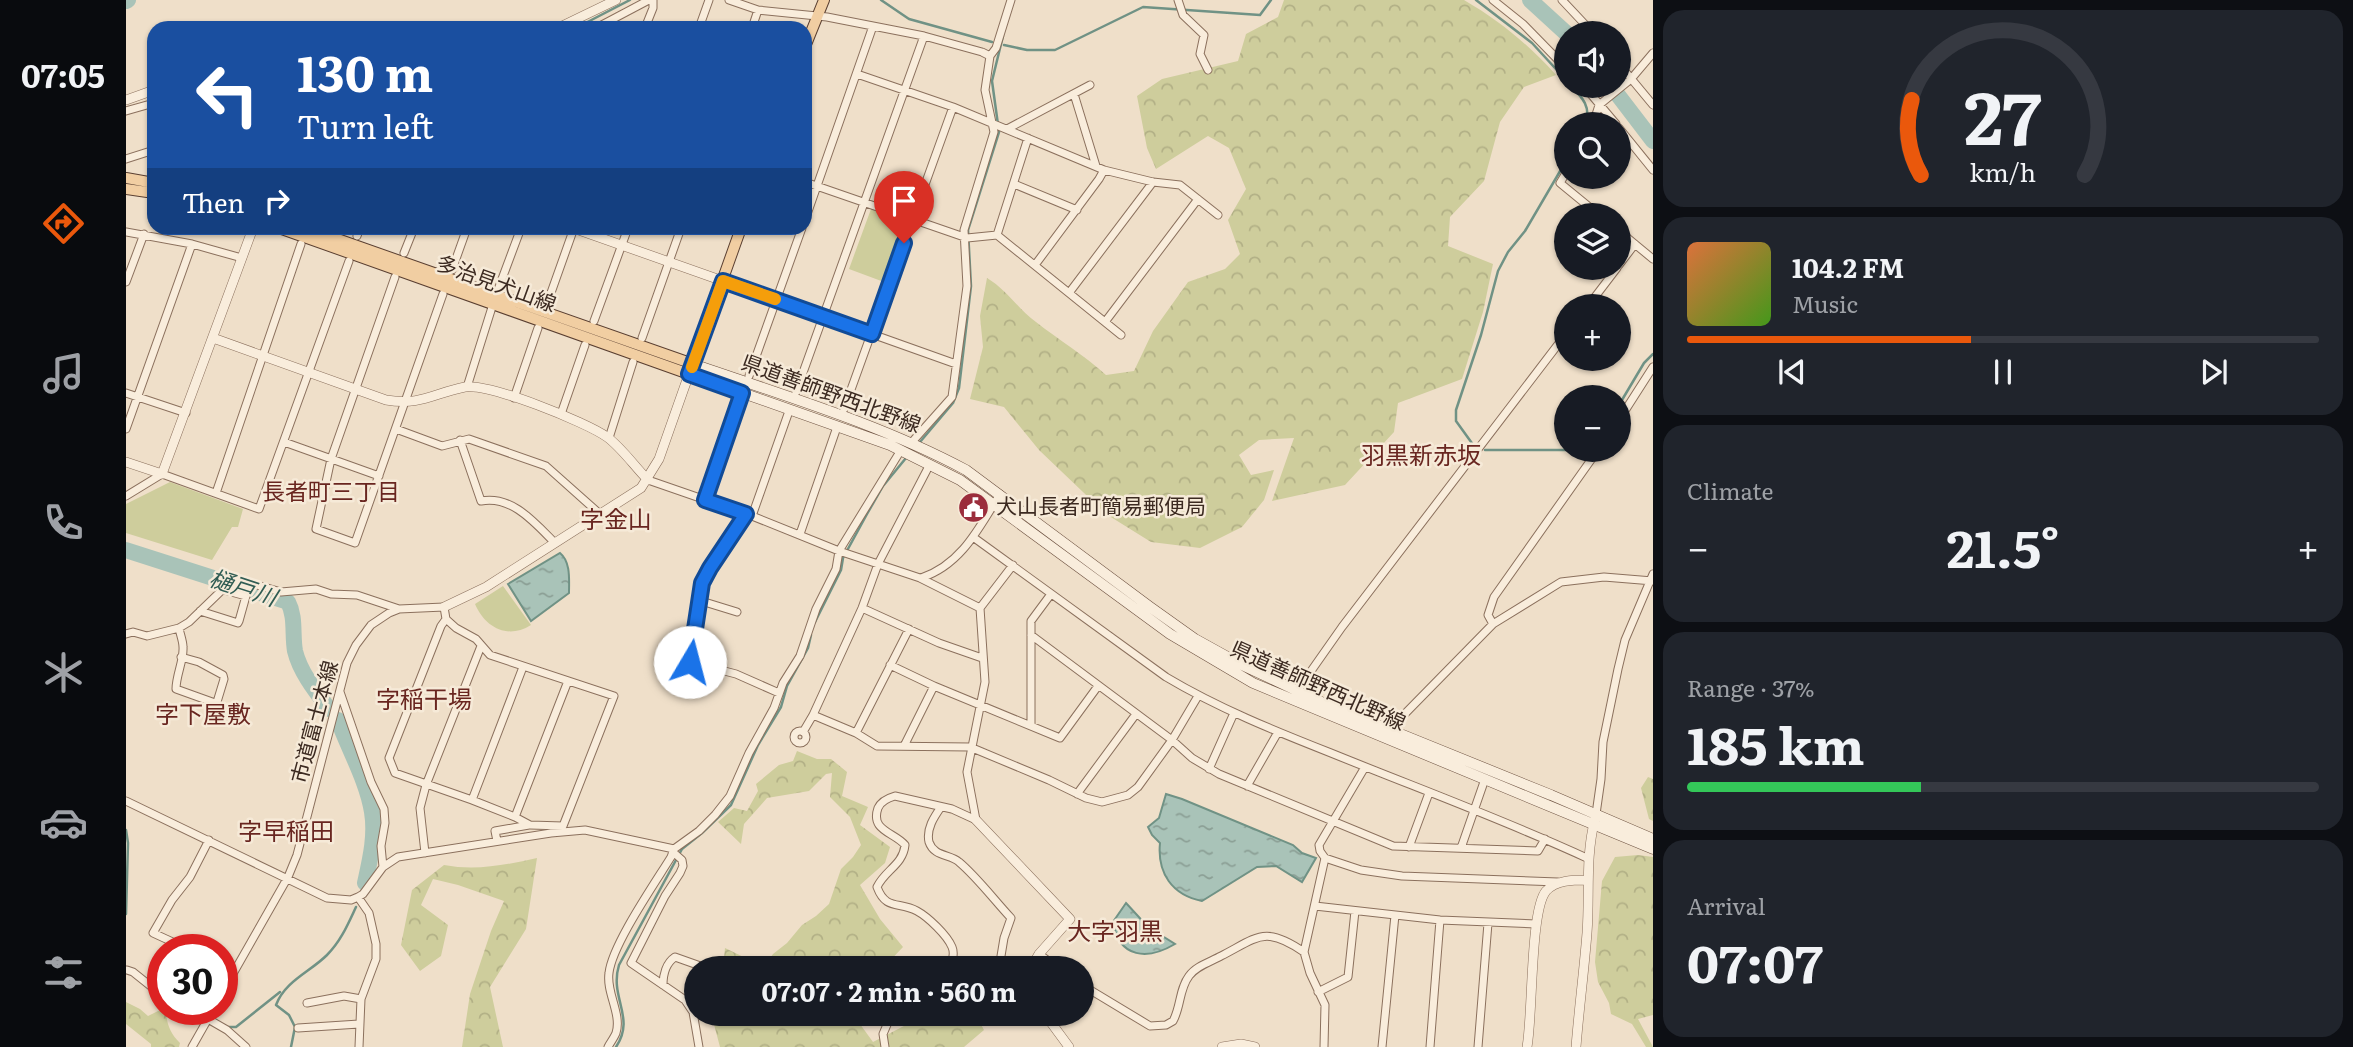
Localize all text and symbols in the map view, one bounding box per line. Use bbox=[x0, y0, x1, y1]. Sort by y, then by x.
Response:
map controls bbox=[1554, 21, 1631, 462]
button: sound bbox=[1554, 21, 1631, 98]
text: 130 m bbox=[297, 34, 433, 107]
icon: left bbox=[182, 49, 273, 140]
text: 07:05 bbox=[21, 50, 105, 98]
text: 27 bbox=[1964, 59, 2042, 167]
text: Turn left bbox=[297, 101, 434, 149]
button: search bbox=[1554, 112, 1631, 189]
text: km/h bbox=[1970, 153, 2036, 190]
pin bbox=[874, 171, 934, 243]
text: Then bbox=[182, 182, 244, 221]
icon: right bbox=[258, 182, 296, 220]
icon: arrive bbox=[885, 182, 923, 220]
icon: directions bbox=[39, 199, 88, 248]
button: layers bbox=[1554, 203, 1631, 280]
street label: 多治見犬山線 bbox=[432, 246, 561, 318]
text: 104.2 FM bbox=[1792, 247, 1904, 286]
text: Music bbox=[1792, 286, 1858, 320]
button: + bbox=[1554, 294, 1631, 371]
street label: 県道善師野西北野線 bbox=[738, 345, 926, 439]
icon: music bbox=[39, 349, 88, 398]
icon: previous bbox=[1773, 353, 1811, 391]
icon: pause bbox=[1984, 353, 2022, 391]
icon: next bbox=[2195, 353, 2233, 391]
button: − bbox=[1554, 385, 1631, 462]
district label: 羽黒新赤坂 bbox=[1361, 436, 1481, 471]
district label: 長者町三丁目 bbox=[262, 473, 400, 507]
text: Climate bbox=[1687, 473, 1773, 507]
place label: 犬山長者町簡易郵便局 bbox=[996, 489, 1206, 520]
public building icon: 犬山長者町簡易郵便局 bbox=[956, 490, 990, 524]
icon: phone bbox=[39, 498, 88, 547]
district label: 字金山 bbox=[580, 500, 652, 535]
text: 21.5° bbox=[1946, 507, 2060, 584]
text: − bbox=[1687, 517, 1709, 574]
text: + bbox=[2297, 517, 2319, 574]
water label: 樋戸川 bbox=[206, 559, 285, 614]
position arrow bbox=[653, 625, 727, 699]
street label: 県道善師野西北野線 bbox=[1226, 631, 1412, 736]
icon: climate bbox=[39, 648, 88, 697]
street label: 市道富士本線 bbox=[281, 656, 344, 786]
text: Range · 37% bbox=[1687, 670, 1815, 704]
district label: 字稲干場 bbox=[376, 680, 472, 715]
district label: 字下屋敷 bbox=[155, 695, 251, 730]
text: 185 km bbox=[1687, 704, 1865, 781]
icon: car bbox=[39, 798, 88, 847]
district label: 字早稲田 bbox=[238, 812, 334, 847]
text: Arrival bbox=[1687, 888, 1766, 922]
district label: 大字羽黒 bbox=[1067, 912, 1163, 947]
text: 07:07 bbox=[1687, 922, 1823, 999]
speed limit sign: 30 bbox=[147, 934, 238, 1025]
icon: filters bbox=[39, 948, 88, 997]
text: 07:07 · 2 min · 560 m bbox=[761, 971, 1017, 1010]

